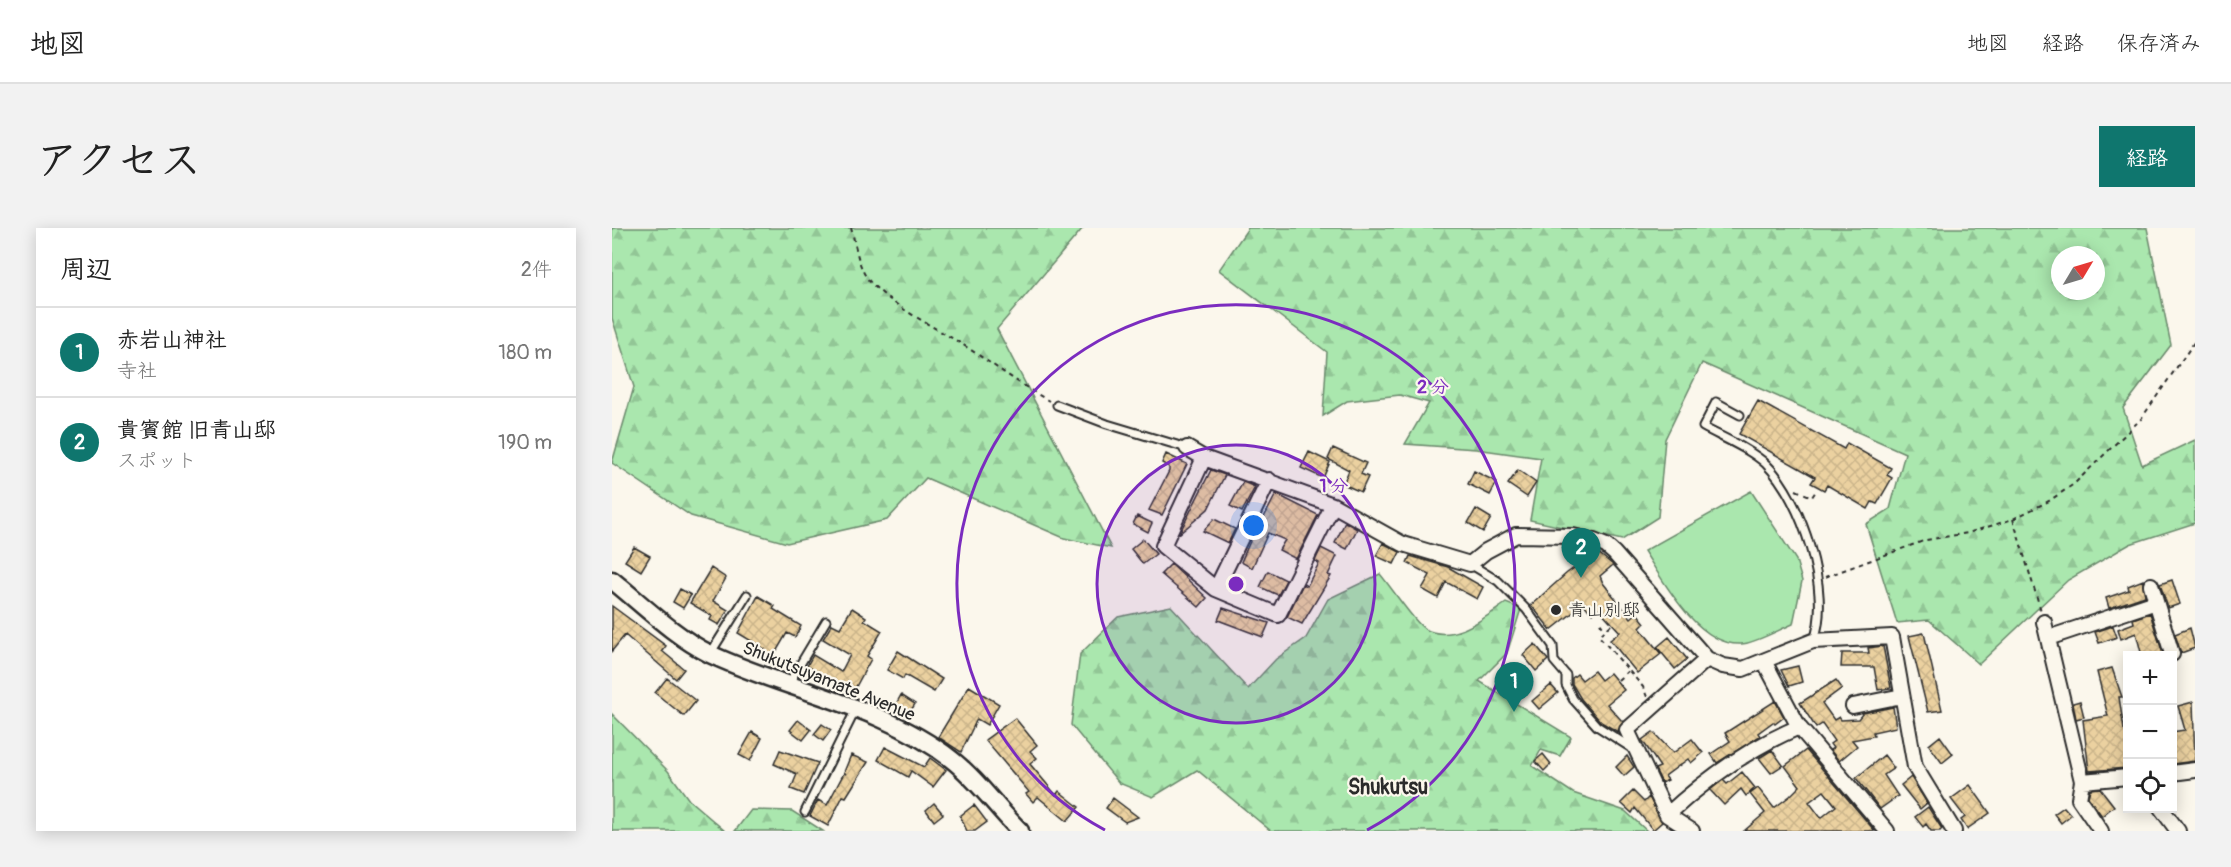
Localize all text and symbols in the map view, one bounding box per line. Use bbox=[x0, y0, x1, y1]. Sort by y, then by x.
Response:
text: 地図 bbox=[30, 27, 86, 62]
text: 地図 bbox=[1967, 30, 2009, 57]
text: 経路 bbox=[2042, 30, 2084, 57]
text: 保存済み bbox=[2117, 30, 2201, 57]
button: 経路 bbox=[2099, 126, 2195, 187]
text: アクセス bbox=[36, 135, 201, 187]
north arrow bbox=[2051, 246, 2105, 300]
text: 周辺 bbox=[60, 254, 112, 286]
text: 2件 bbox=[521, 257, 552, 282]
text: 赤岩山神社 bbox=[117, 326, 227, 354]
text: 1 bbox=[76, 340, 83, 365]
text: 180 m bbox=[498, 340, 552, 365]
text: 寺社 bbox=[117, 358, 157, 383]
text: 2 分 bbox=[1417, 376, 1449, 399]
text: 貴賓館 旧青山邸 bbox=[117, 416, 276, 444]
text: 2 bbox=[74, 430, 85, 455]
text: 190 m bbox=[498, 430, 552, 455]
text: スポット bbox=[117, 448, 197, 473]
text: 1 分 bbox=[1320, 475, 1348, 498]
your location bbox=[1239, 511, 1268, 540]
pin: 2 bbox=[1562, 528, 1600, 578]
centre of rings bbox=[1226, 574, 1246, 594]
place label: 青山別邸 bbox=[1568, 599, 1640, 622]
marker: 青山別邸 bbox=[1549, 603, 1563, 617]
street label: Shukutsuyamate Avenue bbox=[739, 636, 918, 727]
map controls bbox=[2123, 651, 2177, 813]
button: + bbox=[2123, 651, 2177, 705]
pin: 1 bbox=[1494, 662, 1534, 712]
button: − bbox=[2123, 705, 2177, 759]
button: locate bbox=[2123, 759, 2177, 813]
district label: Shukutsu bbox=[1348, 774, 1428, 801]

